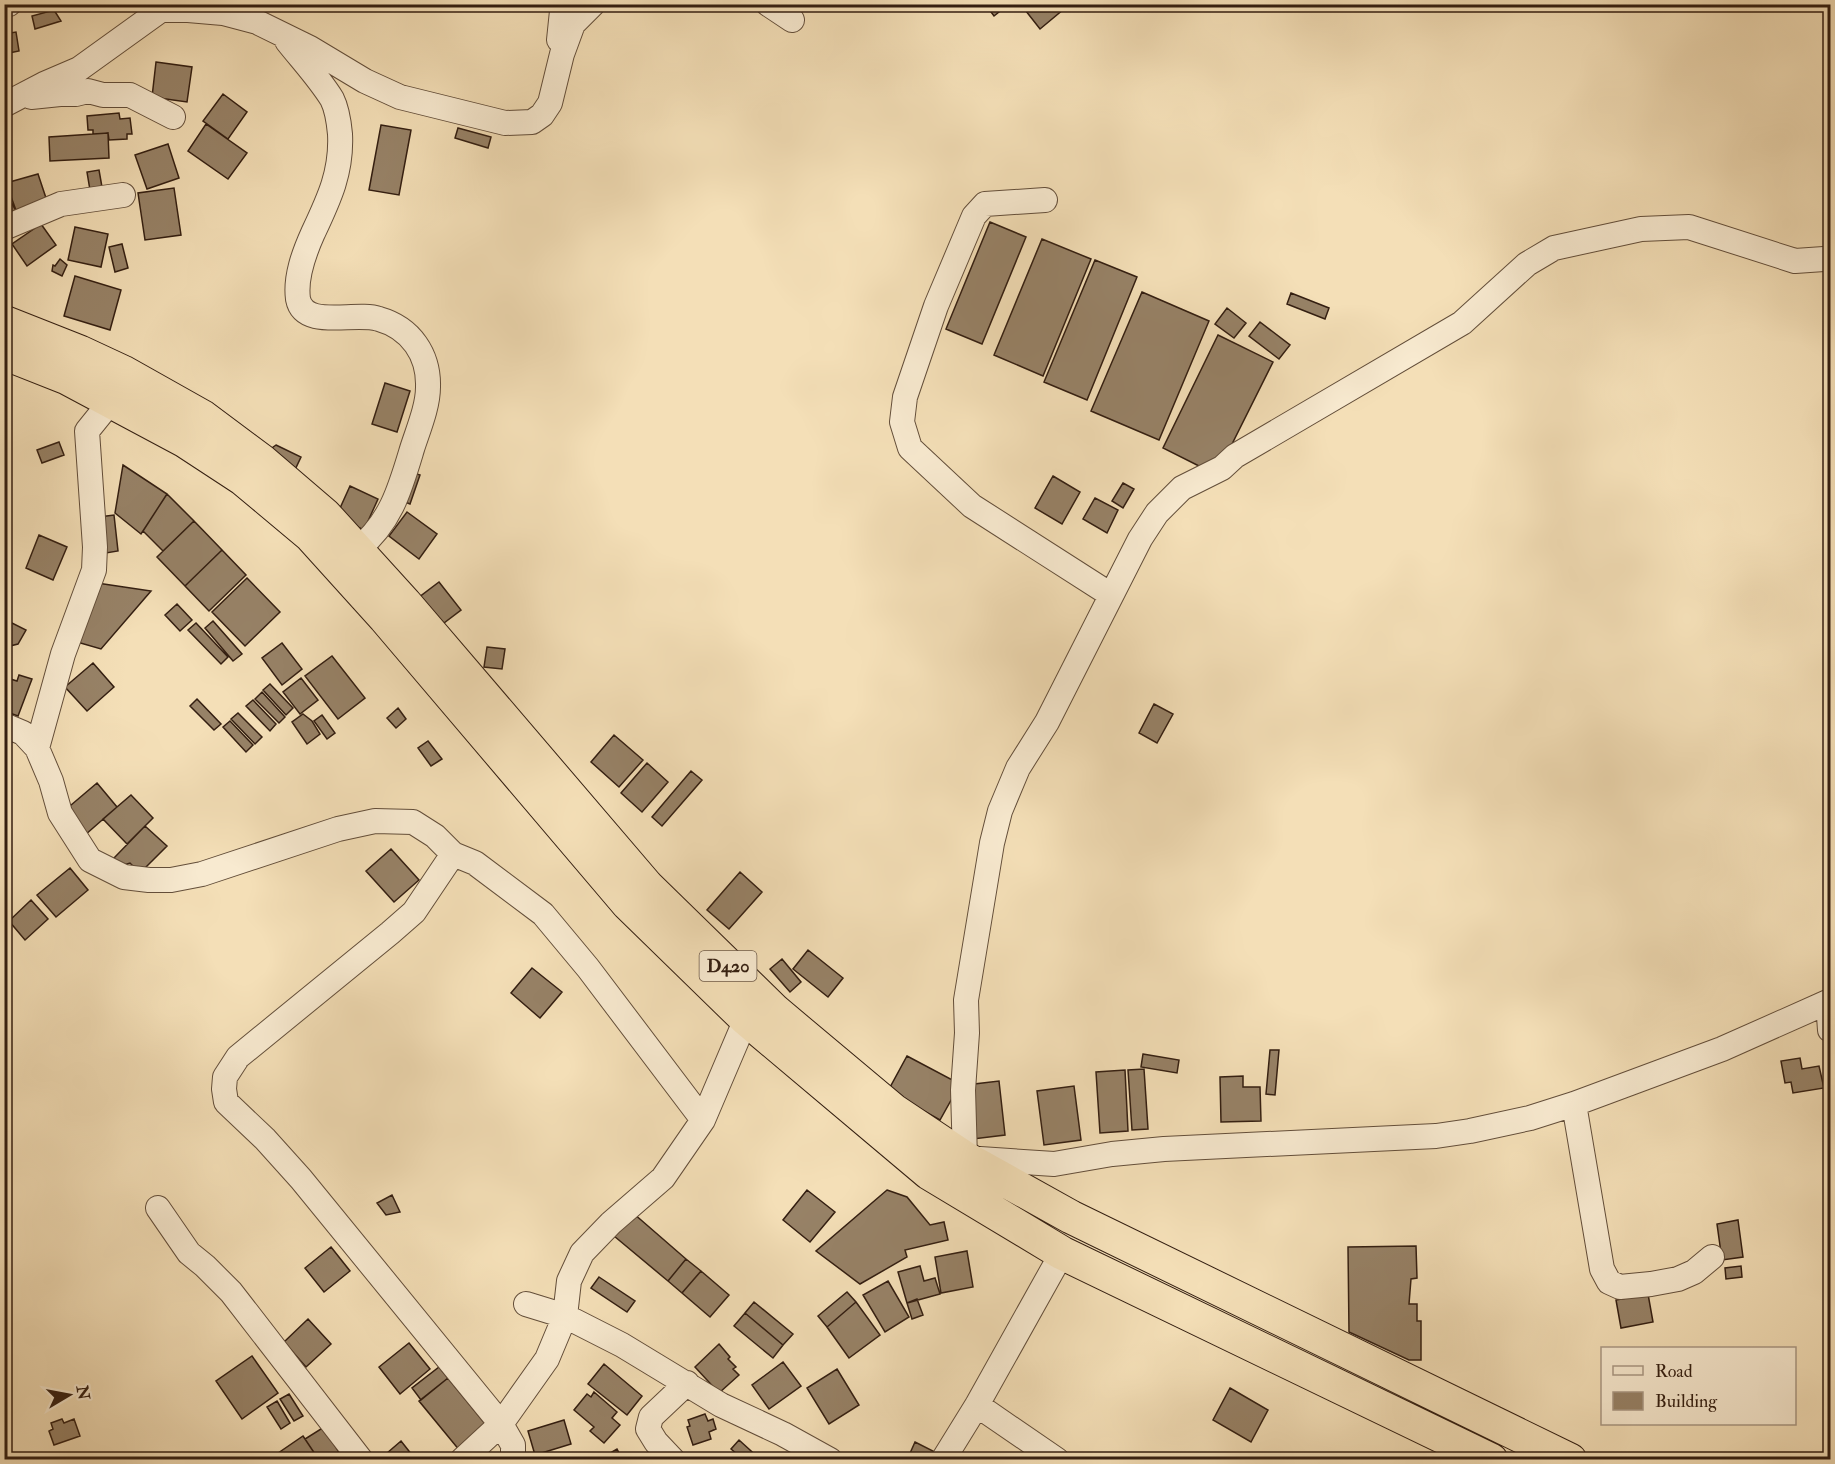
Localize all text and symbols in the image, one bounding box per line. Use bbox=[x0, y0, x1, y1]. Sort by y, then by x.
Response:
road number: D420 bbox=[700, 951, 756, 981]
legend bbox=[1601, 1347, 1796, 1425]
text: Road bbox=[1655, 1360, 1693, 1383]
north arrow bbox=[39, 1365, 99, 1425]
text: N bbox=[72, 1383, 94, 1402]
text: Building bbox=[1655, 1390, 1718, 1413]

